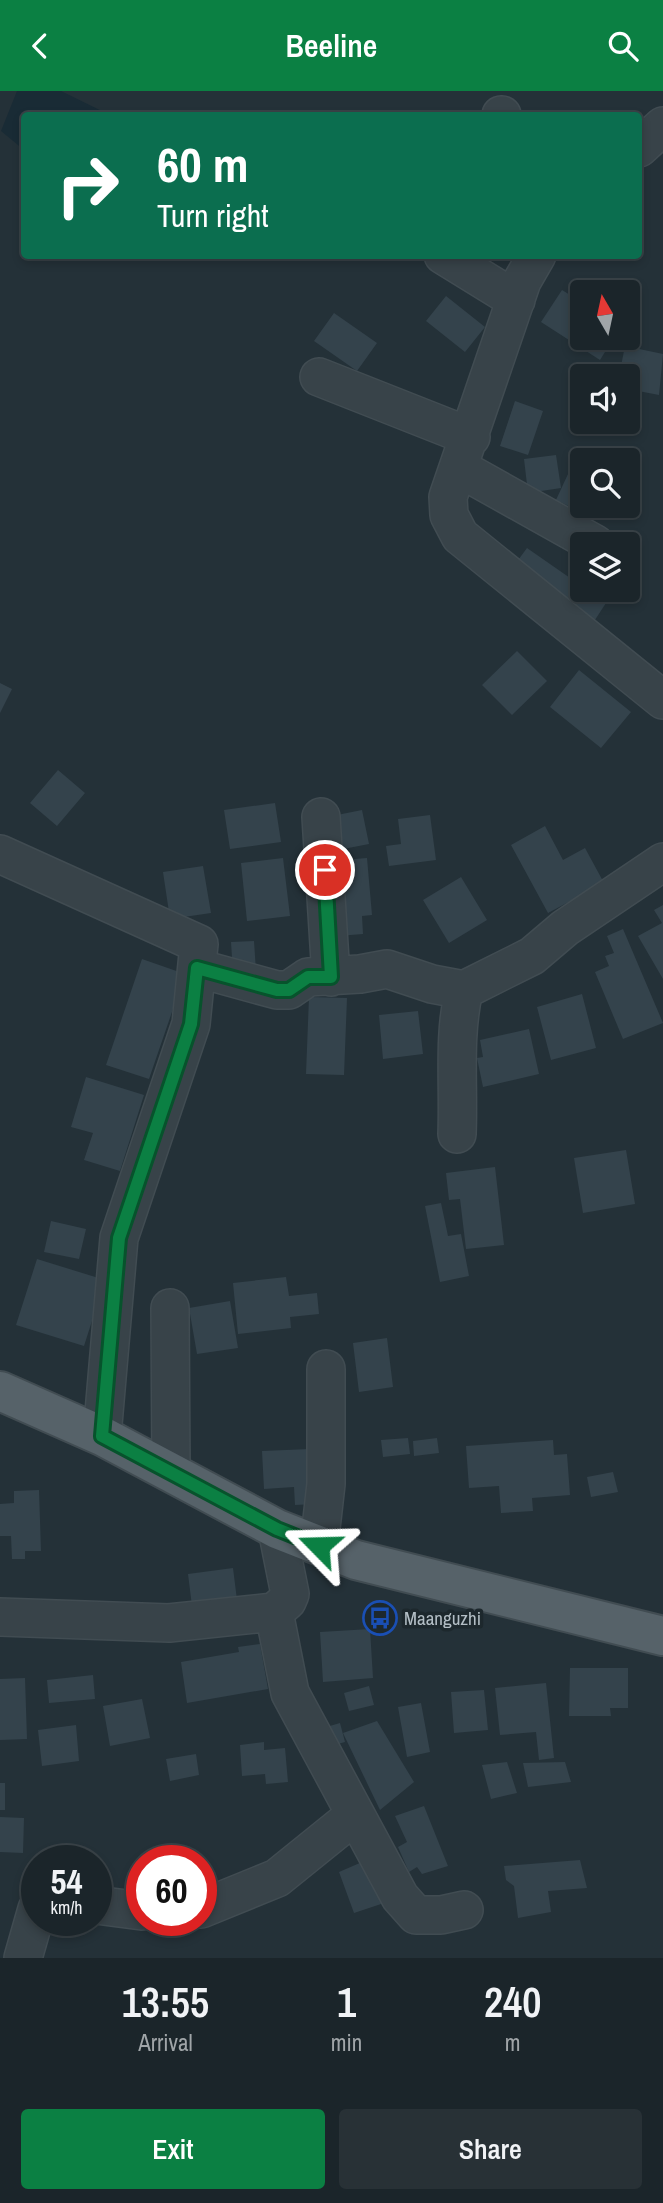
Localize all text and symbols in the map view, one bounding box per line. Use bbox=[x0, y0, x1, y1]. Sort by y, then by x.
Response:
text: Beeline bbox=[286, 24, 377, 67]
icon: back bbox=[21, 27, 59, 65]
icon: search bbox=[604, 27, 642, 65]
text: 60 m bbox=[157, 131, 249, 197]
icon: right bbox=[42, 140, 133, 231]
text: Turn right bbox=[157, 194, 269, 237]
north arrow bbox=[570, 280, 640, 350]
map controls bbox=[570, 280, 640, 602]
button: sound bbox=[570, 364, 640, 434]
button: search bbox=[570, 448, 640, 518]
button: layers bbox=[570, 532, 640, 602]
pin bbox=[295, 840, 355, 900]
icon: arrive bbox=[306, 851, 344, 889]
position arrow bbox=[282, 1509, 356, 1583]
bus stop icon: Maanguzhi bbox=[361, 1599, 399, 1637]
place label: Maanguzhi bbox=[404, 1605, 481, 1631]
speed limit sign: 60 bbox=[126, 1845, 217, 1936]
text: 54 bbox=[51, 1858, 82, 1905]
text: km/h bbox=[51, 1895, 83, 1920]
text: 13:55 bbox=[122, 1974, 209, 2030]
text: 1 bbox=[337, 1974, 356, 2030]
text: 240 bbox=[484, 1974, 541, 2030]
text: Arrival bbox=[138, 2027, 193, 2058]
text: min bbox=[331, 2027, 362, 2058]
text: m bbox=[505, 2027, 520, 2058]
button: Exit bbox=[21, 2109, 325, 2189]
button: Share bbox=[339, 2109, 642, 2189]

